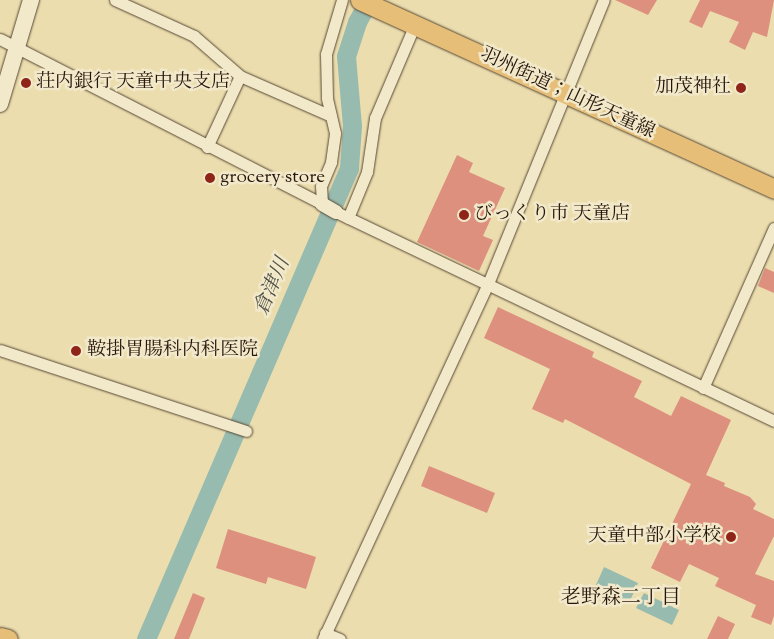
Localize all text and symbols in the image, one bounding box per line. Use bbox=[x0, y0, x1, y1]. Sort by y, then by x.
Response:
street label: 羽州街道；山形天童線 bbox=[476, 44, 658, 144]
place label: 荘内銀行 天童中央支店 bbox=[36, 72, 230, 94]
marker: 荘内銀行 天童中央支店 bbox=[20, 77, 32, 89]
place label: 加茂神社 bbox=[655, 77, 731, 99]
marker: 加茂神社 bbox=[735, 82, 747, 94]
place label: grocery store bbox=[220, 167, 325, 189]
marker: grocery store bbox=[204, 172, 216, 184]
place label: びっくり市 天童店 bbox=[474, 204, 630, 226]
marker: びっくり市 天童店 bbox=[458, 209, 470, 221]
water label: 倉津川 bbox=[250, 255, 296, 319]
place label: 鞍掛胃腸科内科医院 bbox=[87, 340, 258, 362]
marker: 鞍掛胃腸科内科医院 bbox=[69, 344, 83, 358]
place label: 天童中部小学校 bbox=[588, 526, 721, 548]
marker: 天童中部小学校 bbox=[725, 531, 737, 543]
district label: 老野森二丁目 bbox=[561, 586, 681, 610]

